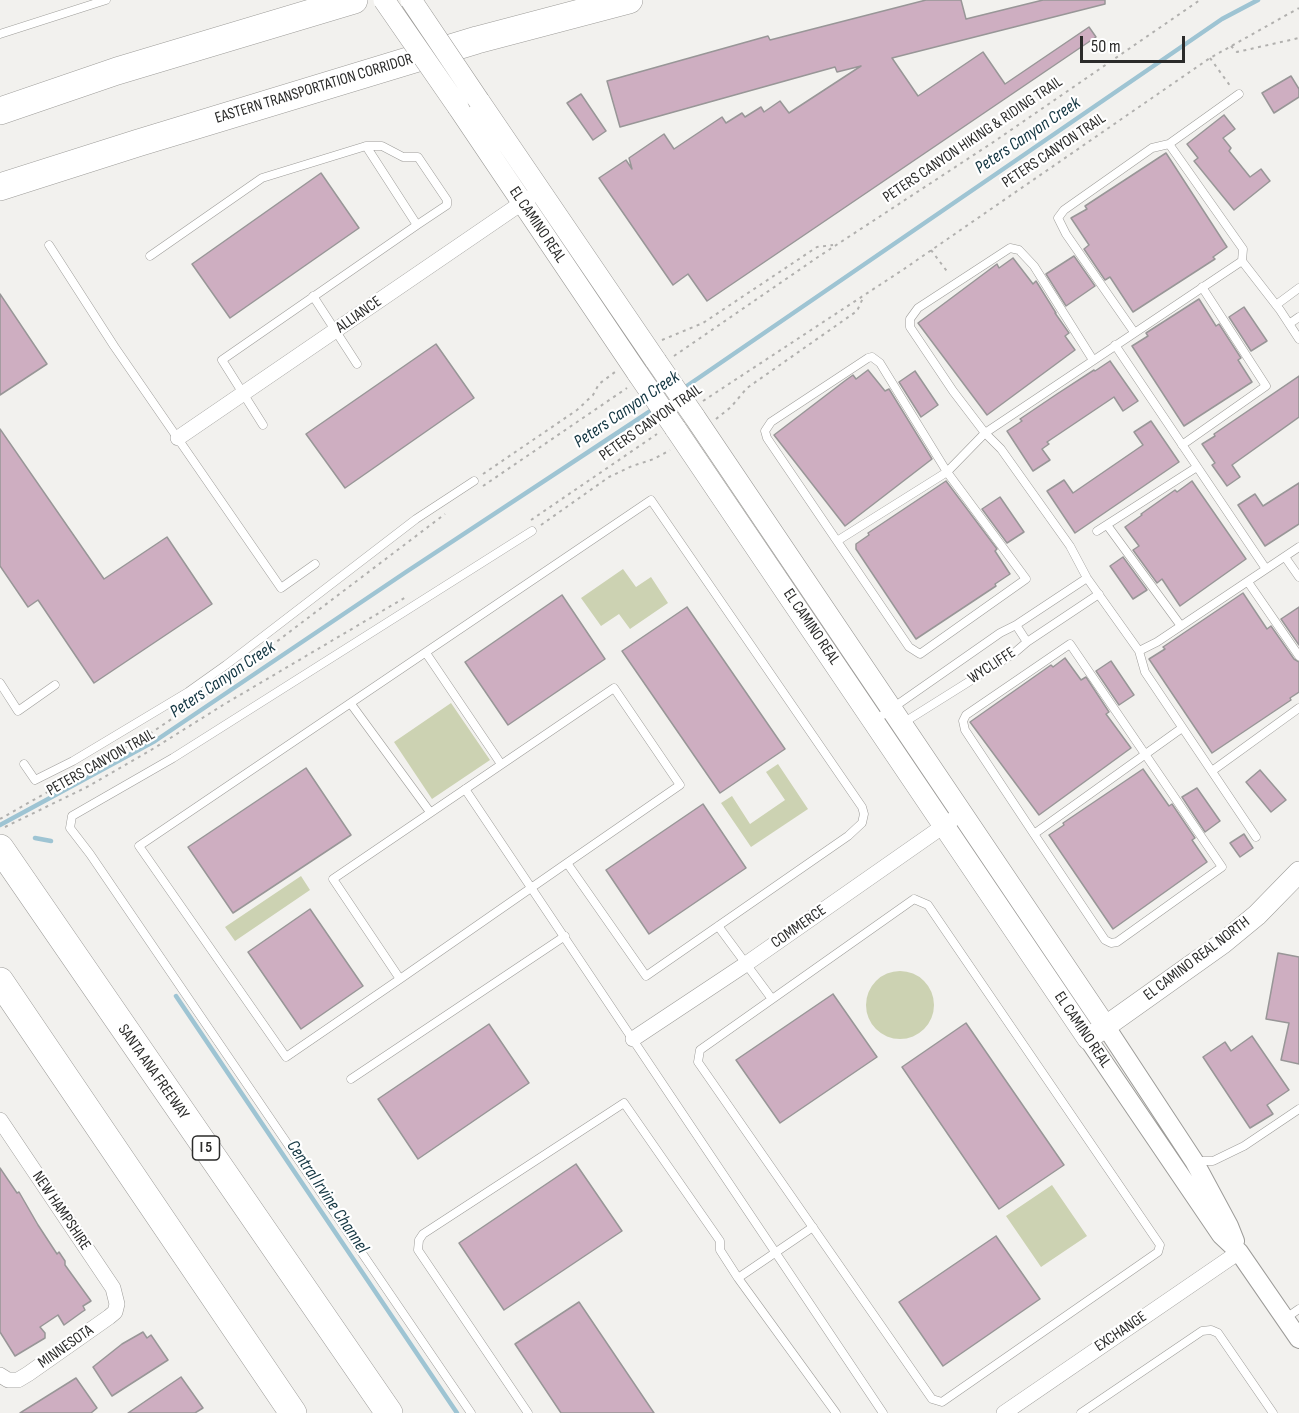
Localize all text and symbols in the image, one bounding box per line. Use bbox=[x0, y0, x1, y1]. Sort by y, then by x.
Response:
scale bar bbox=[1083, 24, 1188, 62]
text: 50 m bbox=[1091, 36, 1121, 57]
street label: EASTERN TRANSPORTATION CORRIDOR bbox=[213, 50, 415, 128]
street label: PETERS CANYON HIKING & RIDING TRAIL bbox=[880, 73, 1066, 207]
water label: Peters Canyon Creek bbox=[971, 93, 1085, 179]
street label: PETERS CANYON TRAIL bbox=[999, 109, 1109, 193]
street label: EL CAMINO REAL bbox=[505, 183, 569, 267]
street label: ALLIANCE bbox=[332, 292, 386, 338]
water label: Peters Canyon Creek bbox=[570, 367, 684, 453]
street label: PETERS CANYON TRAIL bbox=[596, 381, 706, 465]
street label: EL CAMINO REAL bbox=[779, 585, 843, 669]
water label: Peters Canyon Creek bbox=[166, 637, 280, 723]
street label: WYCLIFFE bbox=[965, 644, 1019, 688]
street label: PETERS CANYON TRAIL bbox=[44, 725, 158, 801]
street label: COMMERCE bbox=[768, 901, 830, 953]
street label: EL CAMINO REAL NORTH bbox=[1140, 913, 1254, 1005]
street label: EL CAMINO REAL bbox=[1050, 988, 1114, 1072]
street label: SANTA ANA FREEWAY bbox=[113, 1021, 193, 1123]
road number: I 5 bbox=[192, 1136, 220, 1160]
water label: Central Irvine Channel bbox=[281, 1136, 373, 1258]
street label: NEW HAMPSHIRE bbox=[28, 1168, 94, 1254]
street label: EXCHANGE bbox=[1091, 1308, 1151, 1356]
street label: MINNESOTA bbox=[35, 1321, 97, 1373]

